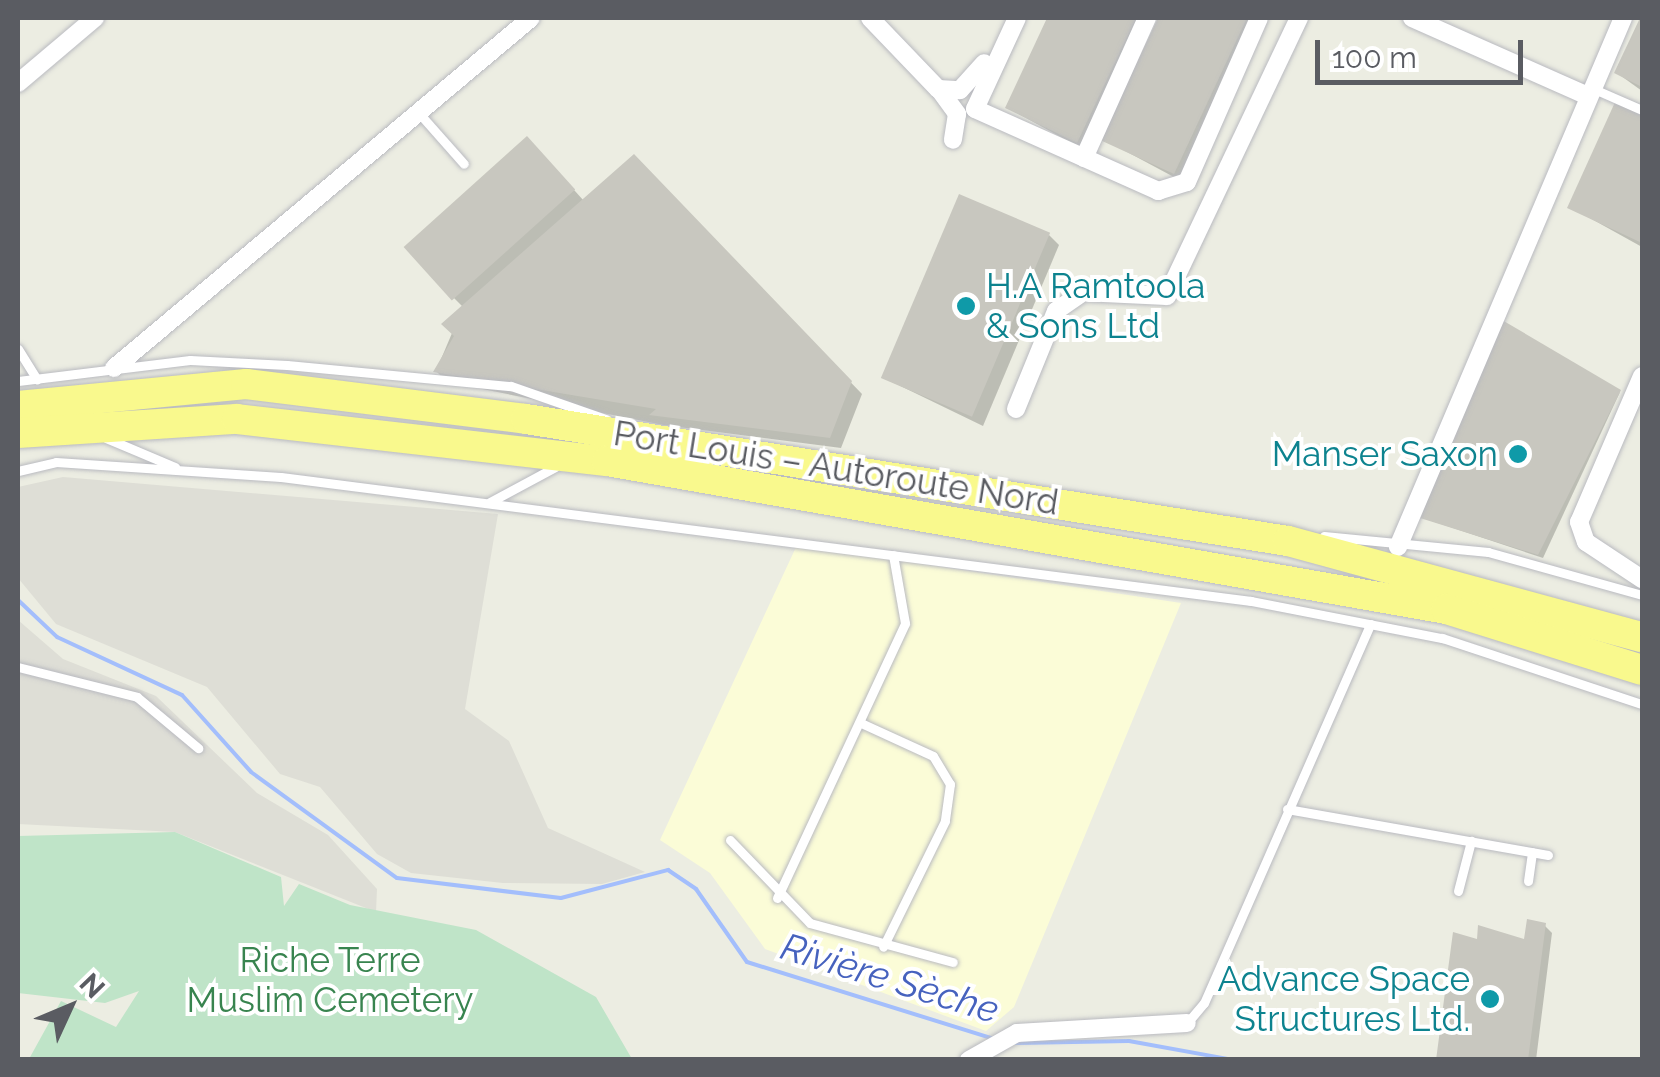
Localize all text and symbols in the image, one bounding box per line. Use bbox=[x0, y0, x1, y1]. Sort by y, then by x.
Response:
scale bar bbox=[1320, 20, 1528, 82]
text: 100 m bbox=[1332, 40, 1417, 75]
place label: H.A Ramtoola & Sons Ltd bbox=[986, 265, 1206, 347]
marker: H.A Ramtoola & Sons Ltd bbox=[955, 295, 977, 317]
street label: Port Louis – Autoroute Nord bbox=[610, 412, 1062, 524]
place label: Manser Saxon bbox=[1271, 433, 1498, 475]
marker: Manser Saxon bbox=[1507, 443, 1529, 465]
water label: Rivière Sèche bbox=[776, 923, 1004, 1033]
park label: Riche Terre Muslim Cemetery bbox=[187, 939, 473, 1021]
north arrow bbox=[20, 957, 120, 1057]
place label: Advance Space Structures Ltd. bbox=[1217, 958, 1470, 1040]
text: N bbox=[73, 967, 111, 1005]
marker: Advance Space Structures Ltd. bbox=[1479, 988, 1501, 1010]

